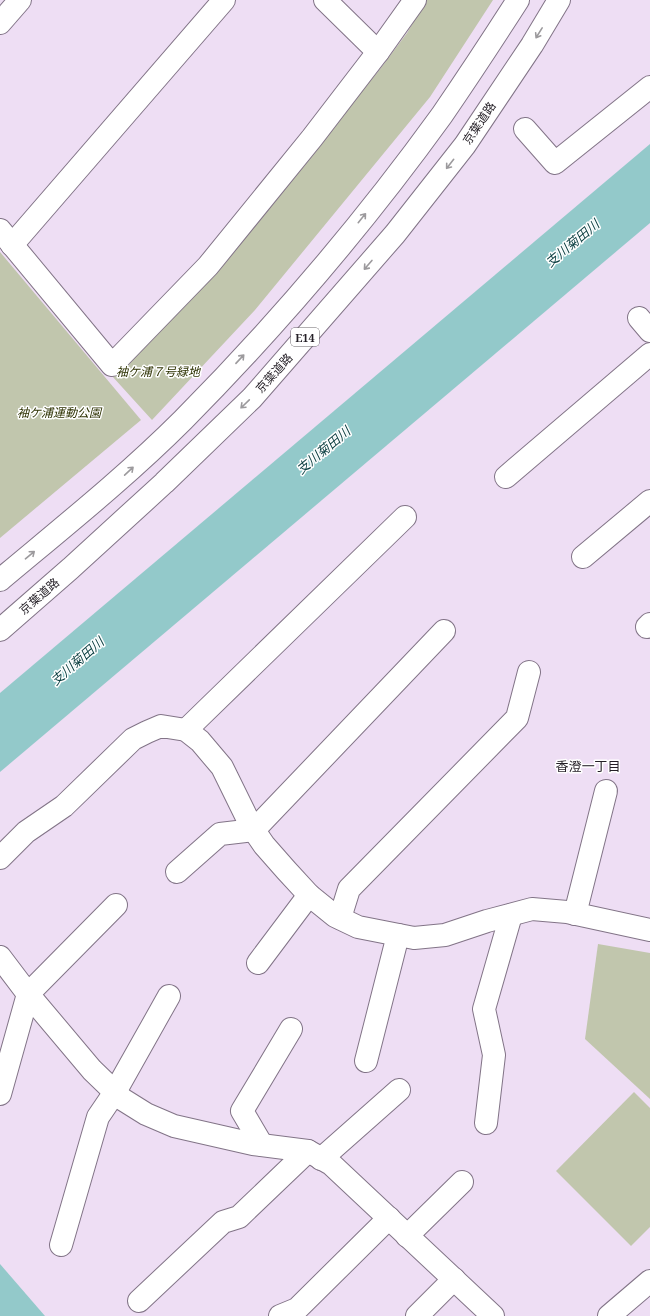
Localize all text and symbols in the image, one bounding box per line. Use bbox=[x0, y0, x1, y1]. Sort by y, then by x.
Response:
one-way arrow bbox=[535, 27, 543, 38]
street label: 京葉道路 bbox=[459, 98, 499, 148]
one-way arrow bbox=[446, 158, 454, 169]
one-way arrow bbox=[358, 213, 366, 224]
water label: 支川菊田川 bbox=[541, 214, 604, 271]
one-way arrow bbox=[364, 259, 373, 270]
road number: E14 bbox=[291, 328, 319, 346]
street label: 京葉道路 bbox=[252, 349, 296, 397]
one-way arrow bbox=[236, 354, 245, 364]
park label: 袖ケ浦７号緑地 bbox=[116, 363, 202, 380]
one-way arrow bbox=[240, 399, 250, 409]
park label: 袖ケ浦運動公園 bbox=[17, 404, 103, 421]
water label: 支川菊田川 bbox=[292, 421, 355, 478]
one-way arrow bbox=[124, 466, 134, 475]
one-way arrow bbox=[25, 551, 35, 560]
street label: 京葉道路 bbox=[15, 574, 63, 618]
water label: 支川菊田川 bbox=[47, 632, 109, 689]
district label: 香澄一丁目 bbox=[555, 757, 621, 775]

